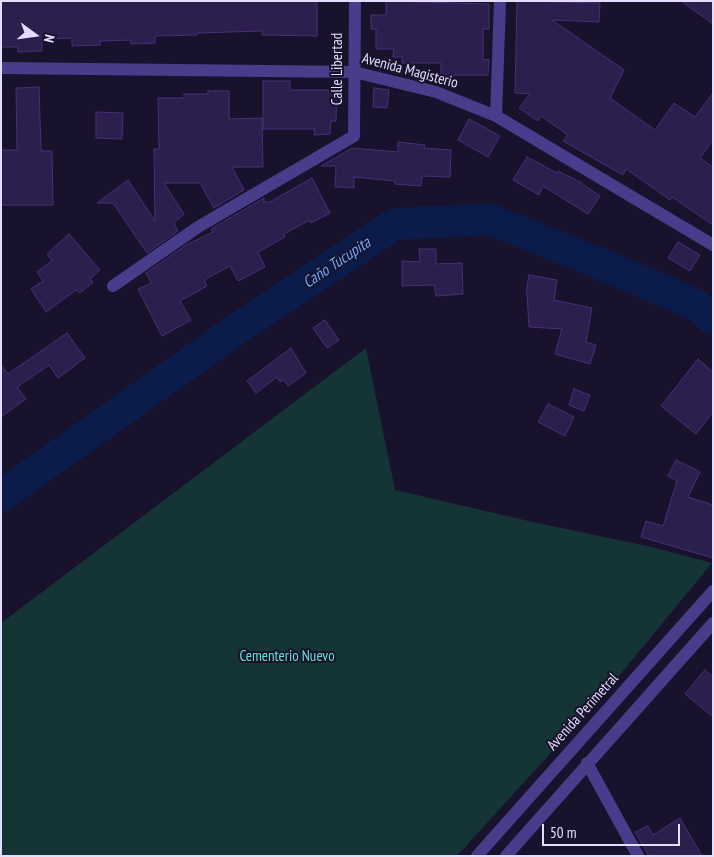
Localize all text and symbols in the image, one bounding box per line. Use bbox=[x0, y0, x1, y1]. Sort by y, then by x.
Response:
north arrow bbox=[10, 10, 60, 60]
text: N bbox=[40, 33, 59, 44]
street label: Calle Libertad bbox=[329, 33, 347, 105]
street label: Avenida Magisterio bbox=[360, 50, 460, 92]
water label: Caño Tucupita bbox=[300, 233, 374, 293]
park label: Cementerio Nuevo bbox=[239, 648, 335, 666]
street label: Avenida Perimetral bbox=[544, 670, 622, 754]
scale bar bbox=[544, 814, 682, 846]
text: 50 m bbox=[550, 823, 576, 842]

